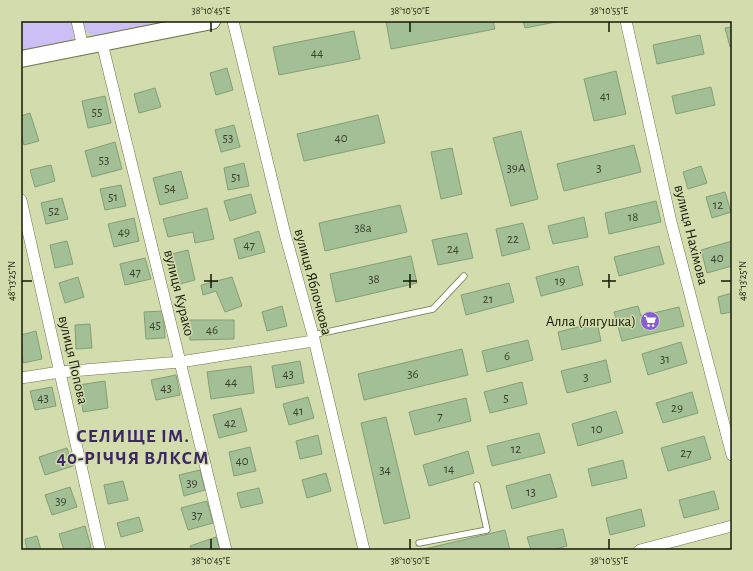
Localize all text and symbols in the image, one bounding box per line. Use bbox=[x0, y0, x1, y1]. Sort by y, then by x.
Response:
text: 38°10'45"E bbox=[192, 6, 231, 16]
text: 38°10'50"E bbox=[390, 6, 430, 16]
text: 38°10'55"E bbox=[590, 6, 628, 16]
house number: 44 bbox=[311, 47, 323, 60]
house number: 41 bbox=[600, 90, 610, 103]
house number: 55 bbox=[92, 106, 102, 119]
house number: 53 bbox=[223, 132, 233, 145]
house number: 40 bbox=[334, 132, 348, 145]
house number: 53 bbox=[99, 154, 109, 167]
house number: 39А bbox=[506, 162, 526, 175]
house number: 3 bbox=[596, 162, 602, 175]
house number: 51 bbox=[231, 171, 241, 184]
house number: 54 bbox=[164, 182, 176, 195]
street label: вулиця Нахімова bbox=[671, 183, 711, 287]
house number: 51 bbox=[108, 191, 118, 204]
house number: 12 bbox=[713, 199, 723, 212]
house number: 52 bbox=[48, 205, 60, 218]
house number: 18 bbox=[628, 211, 638, 224]
house number: 38а bbox=[354, 222, 372, 235]
house number: 49 bbox=[118, 226, 130, 239]
street label: вулиця Яблочкова bbox=[292, 227, 334, 337]
house number: 22 bbox=[507, 233, 519, 246]
house number: 47 bbox=[243, 239, 255, 252]
house number: 24 bbox=[447, 243, 459, 256]
street label: вулиця Курако bbox=[161, 248, 197, 338]
house number: 40 bbox=[710, 252, 724, 265]
text: 48°13'25"N bbox=[7, 261, 17, 301]
text: 48°13'25"N bbox=[738, 261, 748, 301]
house number: 47 bbox=[129, 266, 141, 279]
house number: 38 bbox=[368, 273, 380, 286]
house number: 19 bbox=[555, 275, 565, 288]
house number: 21 bbox=[483, 293, 493, 306]
supermarket icon: Алла (лягушка) bbox=[639, 310, 661, 332]
street label: вулиця Попова bbox=[56, 314, 91, 406]
place label: Алла (лягушка) bbox=[546, 314, 636, 329]
house number: 45 bbox=[149, 319, 161, 332]
house number: 46 bbox=[206, 324, 218, 337]
house number: 6 bbox=[504, 350, 510, 363]
house number: 31 bbox=[660, 353, 670, 366]
house number: 43 bbox=[282, 368, 294, 381]
house number: 36 bbox=[407, 368, 419, 381]
house number: 3 bbox=[583, 371, 589, 384]
house number: 44 bbox=[225, 376, 237, 389]
house number: 43 bbox=[160, 382, 172, 395]
house number: 43 bbox=[37, 392, 49, 405]
house number: 5 bbox=[503, 392, 509, 405]
house number: 29 bbox=[671, 402, 683, 415]
house number: 41 bbox=[293, 405, 303, 418]
house number: 7 bbox=[437, 410, 443, 423]
house number: 42 bbox=[224, 417, 236, 430]
house number: 10 bbox=[591, 423, 603, 436]
district label: СЕЛИЩЕ ІМ. 40-РІЧЧЯ ВЛКСМ bbox=[56, 427, 210, 468]
house number: 12 bbox=[511, 443, 521, 456]
house number: 27 bbox=[680, 447, 692, 460]
house number: 40 bbox=[235, 455, 249, 468]
house number: 14 bbox=[444, 463, 454, 476]
house number: 34 bbox=[379, 464, 391, 477]
house number: 39 bbox=[186, 477, 198, 490]
house number: 13 bbox=[526, 486, 536, 499]
house number: 39 bbox=[55, 495, 67, 508]
house number: 37 bbox=[192, 509, 203, 522]
text: 38°10'45"E bbox=[192, 556, 231, 566]
text: 38°10'50"E bbox=[390, 556, 430, 566]
text: 38°10'55"E bbox=[590, 556, 628, 566]

